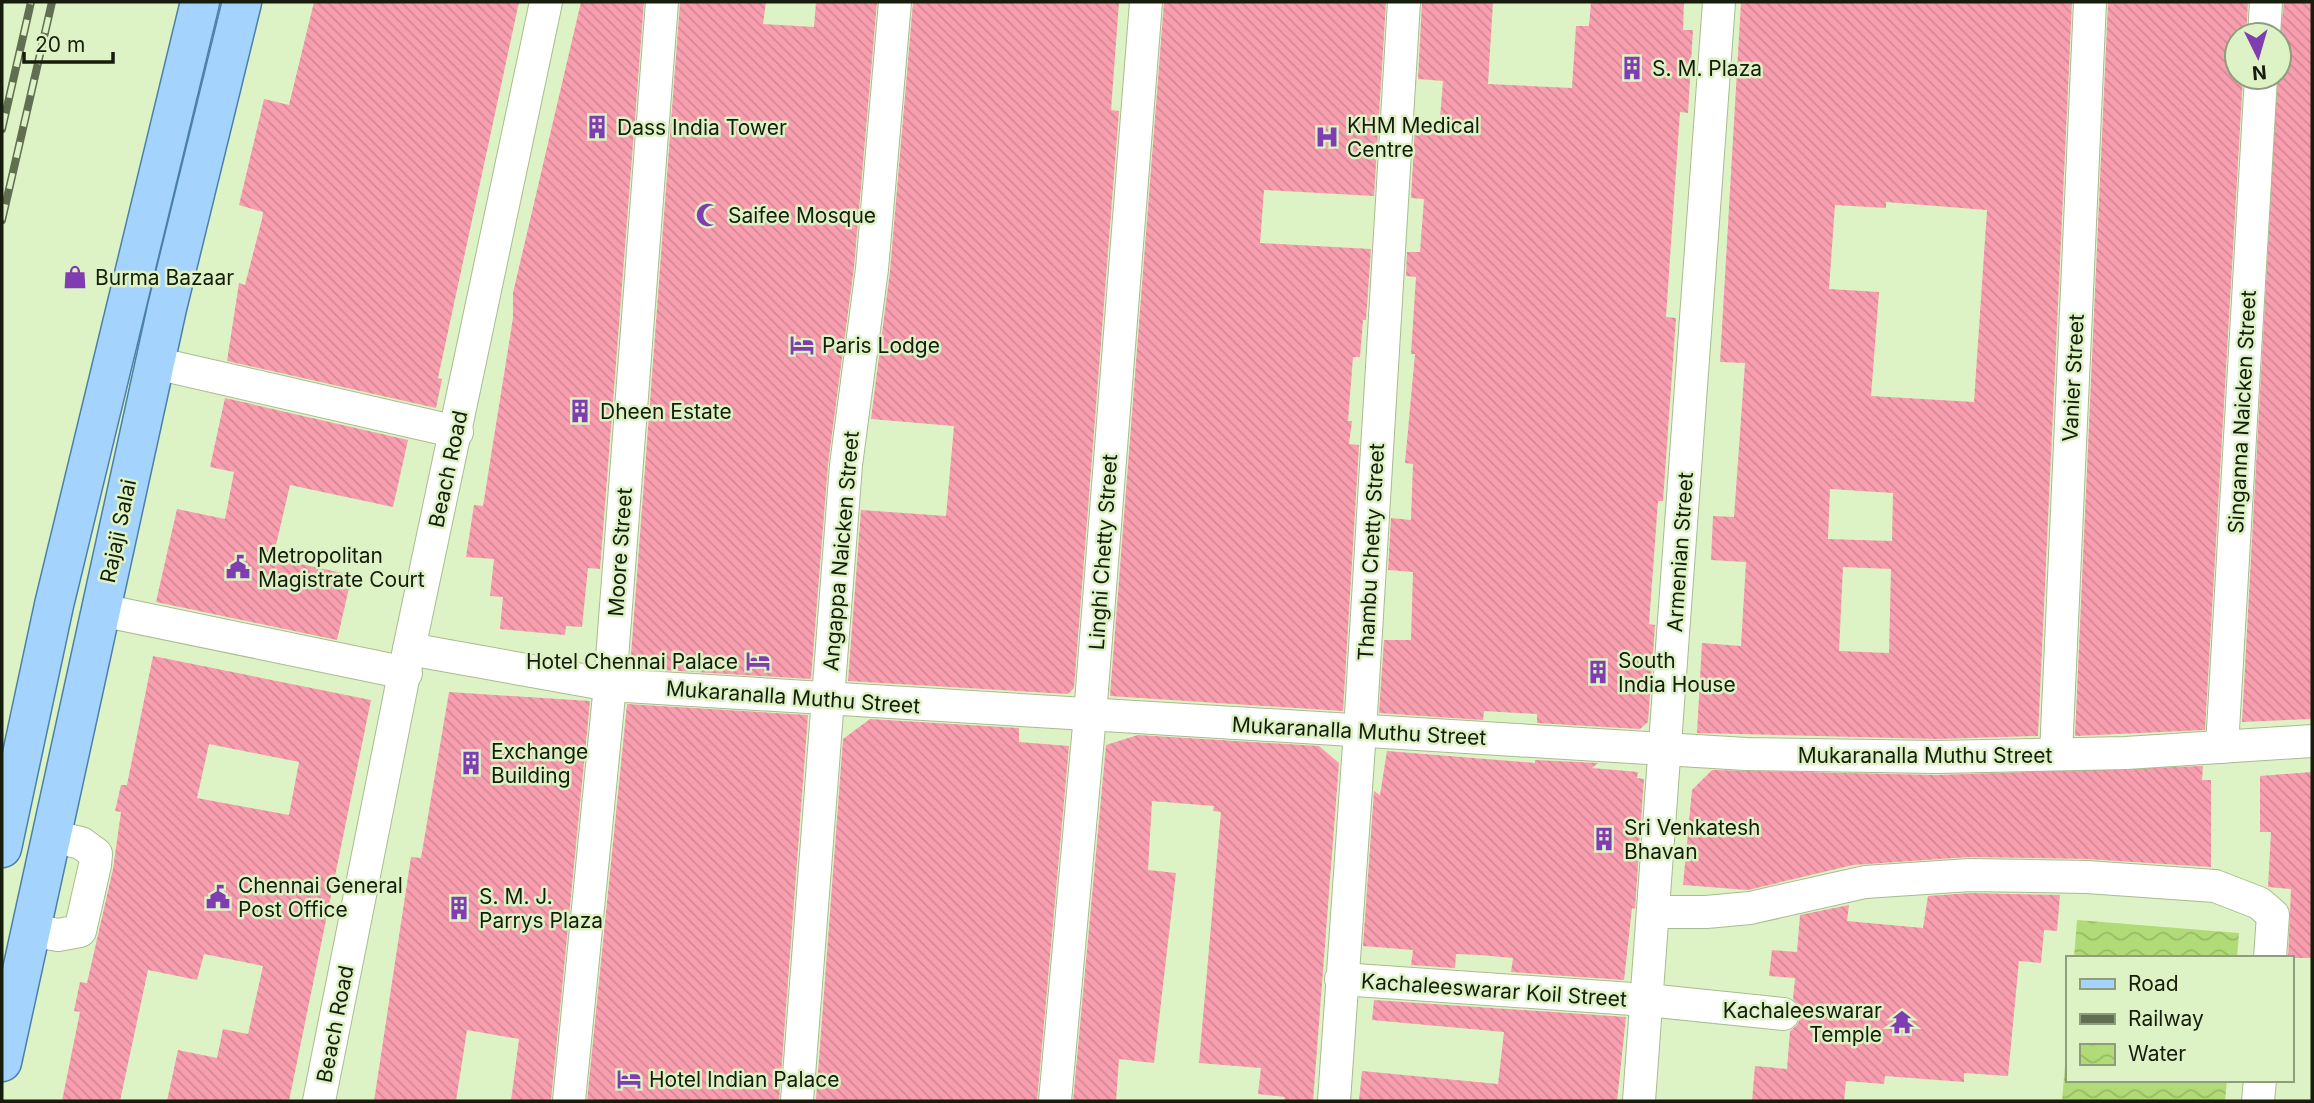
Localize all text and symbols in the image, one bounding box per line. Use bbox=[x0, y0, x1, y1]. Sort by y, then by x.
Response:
scale bar bbox=[24, 21, 114, 65]
north arrow bbox=[2223, 21, 2293, 91]
text: 20 m bbox=[35, 32, 85, 57]
building icon: S. M. Plaza bbox=[1618, 54, 1646, 82]
place label: S. M. Plaza bbox=[1652, 56, 1762, 81]
text: N bbox=[2251, 60, 2268, 85]
building icon: Dass India Tower bbox=[583, 113, 611, 141]
place label: KHM Medical Centre bbox=[1347, 113, 1480, 162]
place label: Dass India Tower bbox=[617, 115, 787, 140]
hospital icon: KHM Medical Centre bbox=[1313, 123, 1341, 151]
mosque icon: Saifee Mosque bbox=[694, 201, 722, 229]
place label: Saifee Mosque bbox=[728, 203, 876, 228]
shop icon: Burma Bazaar bbox=[61, 263, 89, 291]
place label: Burma Bazaar bbox=[95, 265, 234, 290]
street label: Singanna Naicken Street bbox=[2223, 290, 2261, 534]
street label: Vanier Street bbox=[2057, 313, 2089, 443]
hotel icon: Paris Lodge bbox=[788, 331, 816, 359]
place label: Paris Lodge bbox=[822, 333, 940, 358]
building icon: Dheen Estate bbox=[566, 397, 594, 425]
place label: Dheen Estate bbox=[600, 399, 732, 424]
street label: Beach Road bbox=[423, 408, 473, 530]
street label: Angappa Naicken Street bbox=[818, 430, 864, 672]
street label: Thambu Chetty Street bbox=[1353, 442, 1389, 661]
street label: Linghi Chetty Street bbox=[1084, 453, 1122, 651]
street label: Armenian Street bbox=[1662, 471, 1698, 633]
street label: Rajaji Salai bbox=[95, 477, 141, 585]
street label: Moore Street bbox=[603, 487, 637, 617]
place label: Metropolitan Magistrate Court bbox=[258, 543, 425, 592]
public building icon: Metropolitan Magistrate Court bbox=[224, 553, 252, 581]
hotel icon: Hotel Chennai Palace bbox=[744, 647, 772, 675]
place label: South India House bbox=[1618, 648, 1736, 697]
place label: Hotel Chennai Palace bbox=[526, 649, 738, 674]
building icon: South India House bbox=[1584, 658, 1612, 686]
street label: Mukaranalla Muthu Street bbox=[665, 676, 921, 718]
street label: Mukaranalla Muthu Street bbox=[1231, 712, 1487, 750]
place label: Exchange Building bbox=[491, 739, 588, 788]
street label: Mukaranalla Muthu Street bbox=[1798, 743, 2052, 768]
building icon: Exchange Building bbox=[457, 749, 485, 777]
place label: Sri Venkatesh Bhavan bbox=[1624, 815, 1761, 864]
building icon: Sri Venkatesh Bhavan bbox=[1590, 825, 1618, 853]
place label: Chennai General Post Office bbox=[238, 873, 403, 922]
public building icon: Chennai General Post Office bbox=[204, 883, 232, 911]
place label: S. M. J. Parrys Plaza bbox=[479, 884, 603, 933]
building icon: S. M. J. Parrys Plaza bbox=[445, 894, 473, 922]
legend bbox=[2066, 956, 2293, 1082]
street label: Beach Road bbox=[311, 963, 359, 1085]
street label: Kachaleeswarar Koil Street bbox=[1360, 968, 1628, 1012]
text: Road bbox=[2128, 971, 2179, 996]
place label: Kachaleeswarar Temple bbox=[1723, 998, 1882, 1047]
text: Railway bbox=[2128, 1006, 2204, 1031]
temple icon: Kachaleeswarar Temple bbox=[1888, 1008, 1916, 1036]
text: Water bbox=[2128, 1041, 2186, 1066]
hotel icon: Hotel Indian Palace bbox=[615, 1065, 643, 1093]
place label: Hotel Indian Palace bbox=[649, 1067, 840, 1092]

